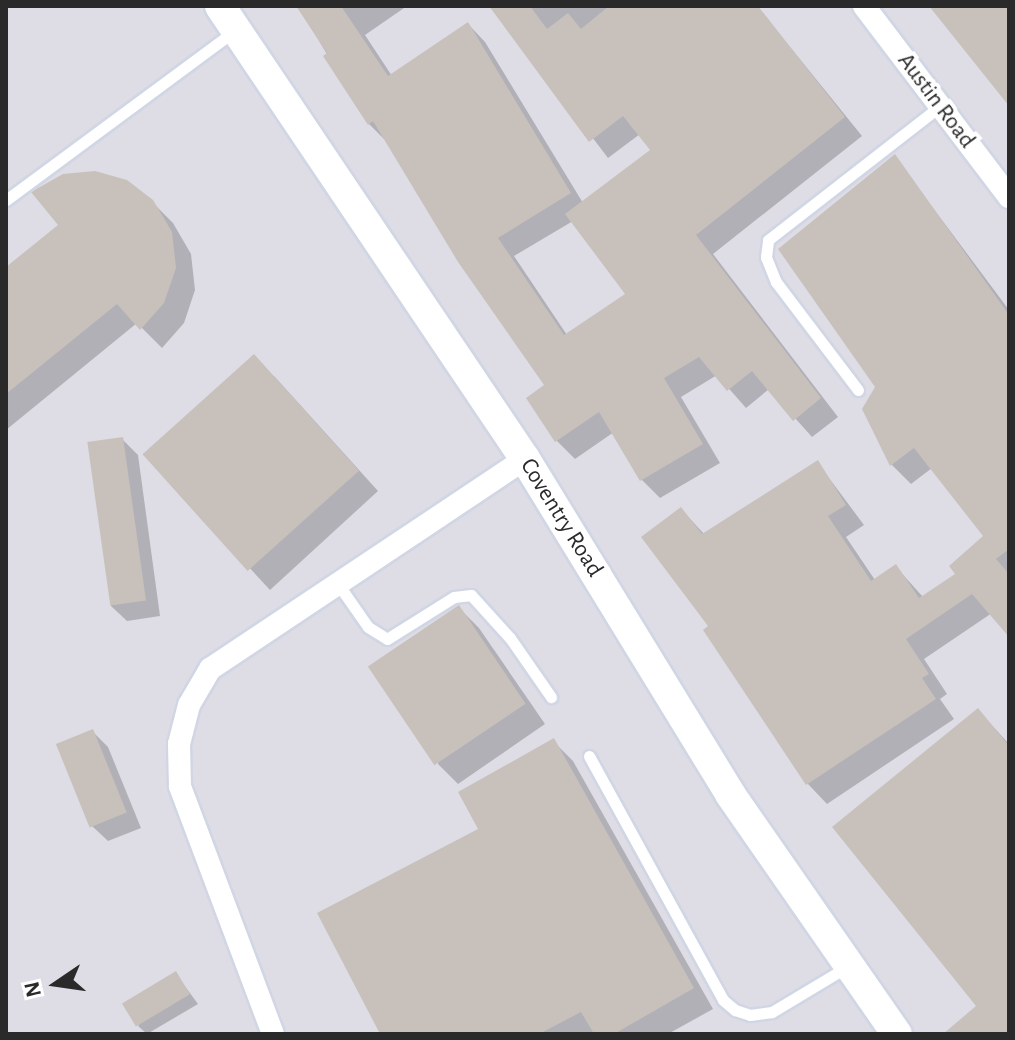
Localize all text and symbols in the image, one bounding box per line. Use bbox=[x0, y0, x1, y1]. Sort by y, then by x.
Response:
street label: Austin Road bbox=[891, 48, 981, 154]
street label: Coventry Road bbox=[513, 453, 609, 583]
north arrow bbox=[16, 944, 96, 1024]
text: N bbox=[20, 979, 45, 999]

